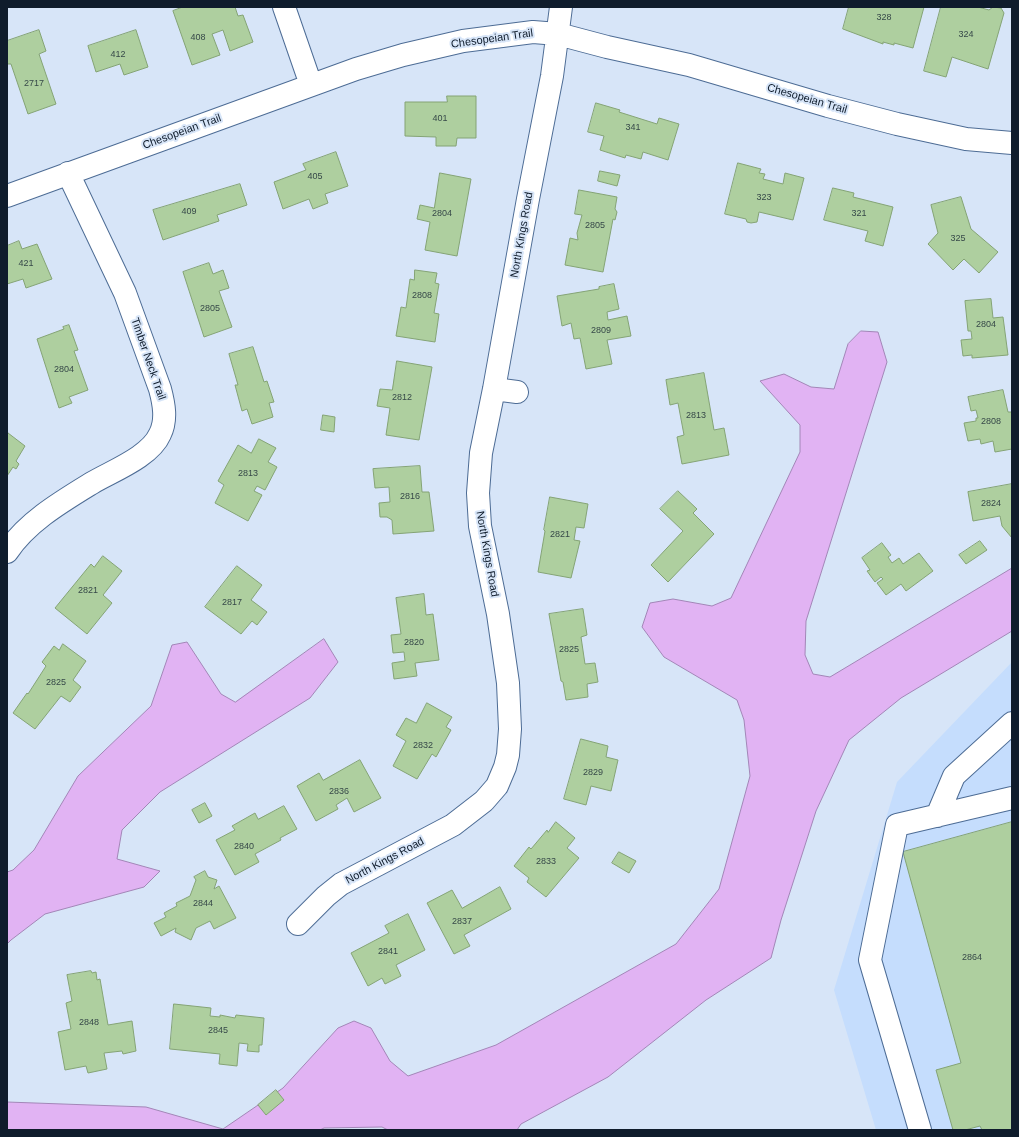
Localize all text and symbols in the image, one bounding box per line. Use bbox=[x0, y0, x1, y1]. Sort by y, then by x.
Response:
house number: 328 bbox=[876, 13, 892, 23]
street label: Chesopeian Trail bbox=[450, 27, 534, 51]
house number: 324 bbox=[958, 30, 974, 40]
house number: 408 bbox=[190, 33, 206, 43]
house number: 412 bbox=[110, 50, 126, 60]
house number: 2717 bbox=[24, 79, 44, 89]
street label: Chesopeian Trail bbox=[765, 81, 849, 117]
street label: Chesopeian Trail bbox=[141, 112, 223, 152]
house number: 401 bbox=[432, 114, 448, 124]
house number: 341 bbox=[625, 123, 641, 133]
house number: 405 bbox=[307, 172, 323, 182]
street label: North Kings Road bbox=[508, 191, 536, 279]
house number: 323 bbox=[756, 193, 772, 203]
house number: 409 bbox=[181, 207, 197, 217]
house number: 2804 bbox=[432, 209, 452, 219]
house number: 321 bbox=[851, 209, 867, 219]
house number: 2805 bbox=[585, 221, 605, 231]
house number: 325 bbox=[950, 234, 966, 244]
house number: 421 bbox=[18, 259, 34, 269]
house number: 2808 bbox=[412, 291, 432, 301]
house number: 2805 bbox=[200, 304, 220, 314]
street label: Timber Neck Trail bbox=[128, 316, 168, 402]
house number: 2804 bbox=[976, 320, 996, 330]
house number: 2809 bbox=[591, 326, 611, 336]
house number: 2804 bbox=[54, 365, 74, 375]
house number: 2812 bbox=[392, 393, 412, 403]
house number: 2813 bbox=[686, 411, 706, 421]
house number: 2808 bbox=[981, 417, 1001, 427]
house number: 2813 bbox=[238, 469, 258, 479]
house number: 2816 bbox=[400, 492, 420, 502]
house number: 2824 bbox=[981, 499, 1001, 509]
street label: North Kings Road bbox=[473, 510, 501, 598]
house number: 2821 bbox=[550, 530, 570, 540]
house number: 2821 bbox=[78, 586, 98, 596]
house number: 2817 bbox=[222, 598, 242, 608]
house number: 2820 bbox=[404, 638, 424, 648]
house number: 2825 bbox=[559, 645, 579, 655]
house number: 2825 bbox=[46, 678, 66, 688]
house number: 2832 bbox=[413, 741, 433, 751]
house number: 2829 bbox=[583, 768, 603, 778]
house number: 2836 bbox=[329, 787, 349, 797]
street label: North Kings Road bbox=[344, 835, 426, 887]
house number: 2840 bbox=[234, 842, 254, 852]
house number: 2833 bbox=[536, 857, 556, 867]
house number: 2844 bbox=[193, 899, 213, 909]
house number: 2837 bbox=[452, 917, 472, 927]
house number: 2841 bbox=[378, 947, 398, 957]
house number: 2864 bbox=[962, 953, 982, 963]
house number: 2848 bbox=[79, 1018, 99, 1028]
house number: 2845 bbox=[208, 1026, 228, 1036]

